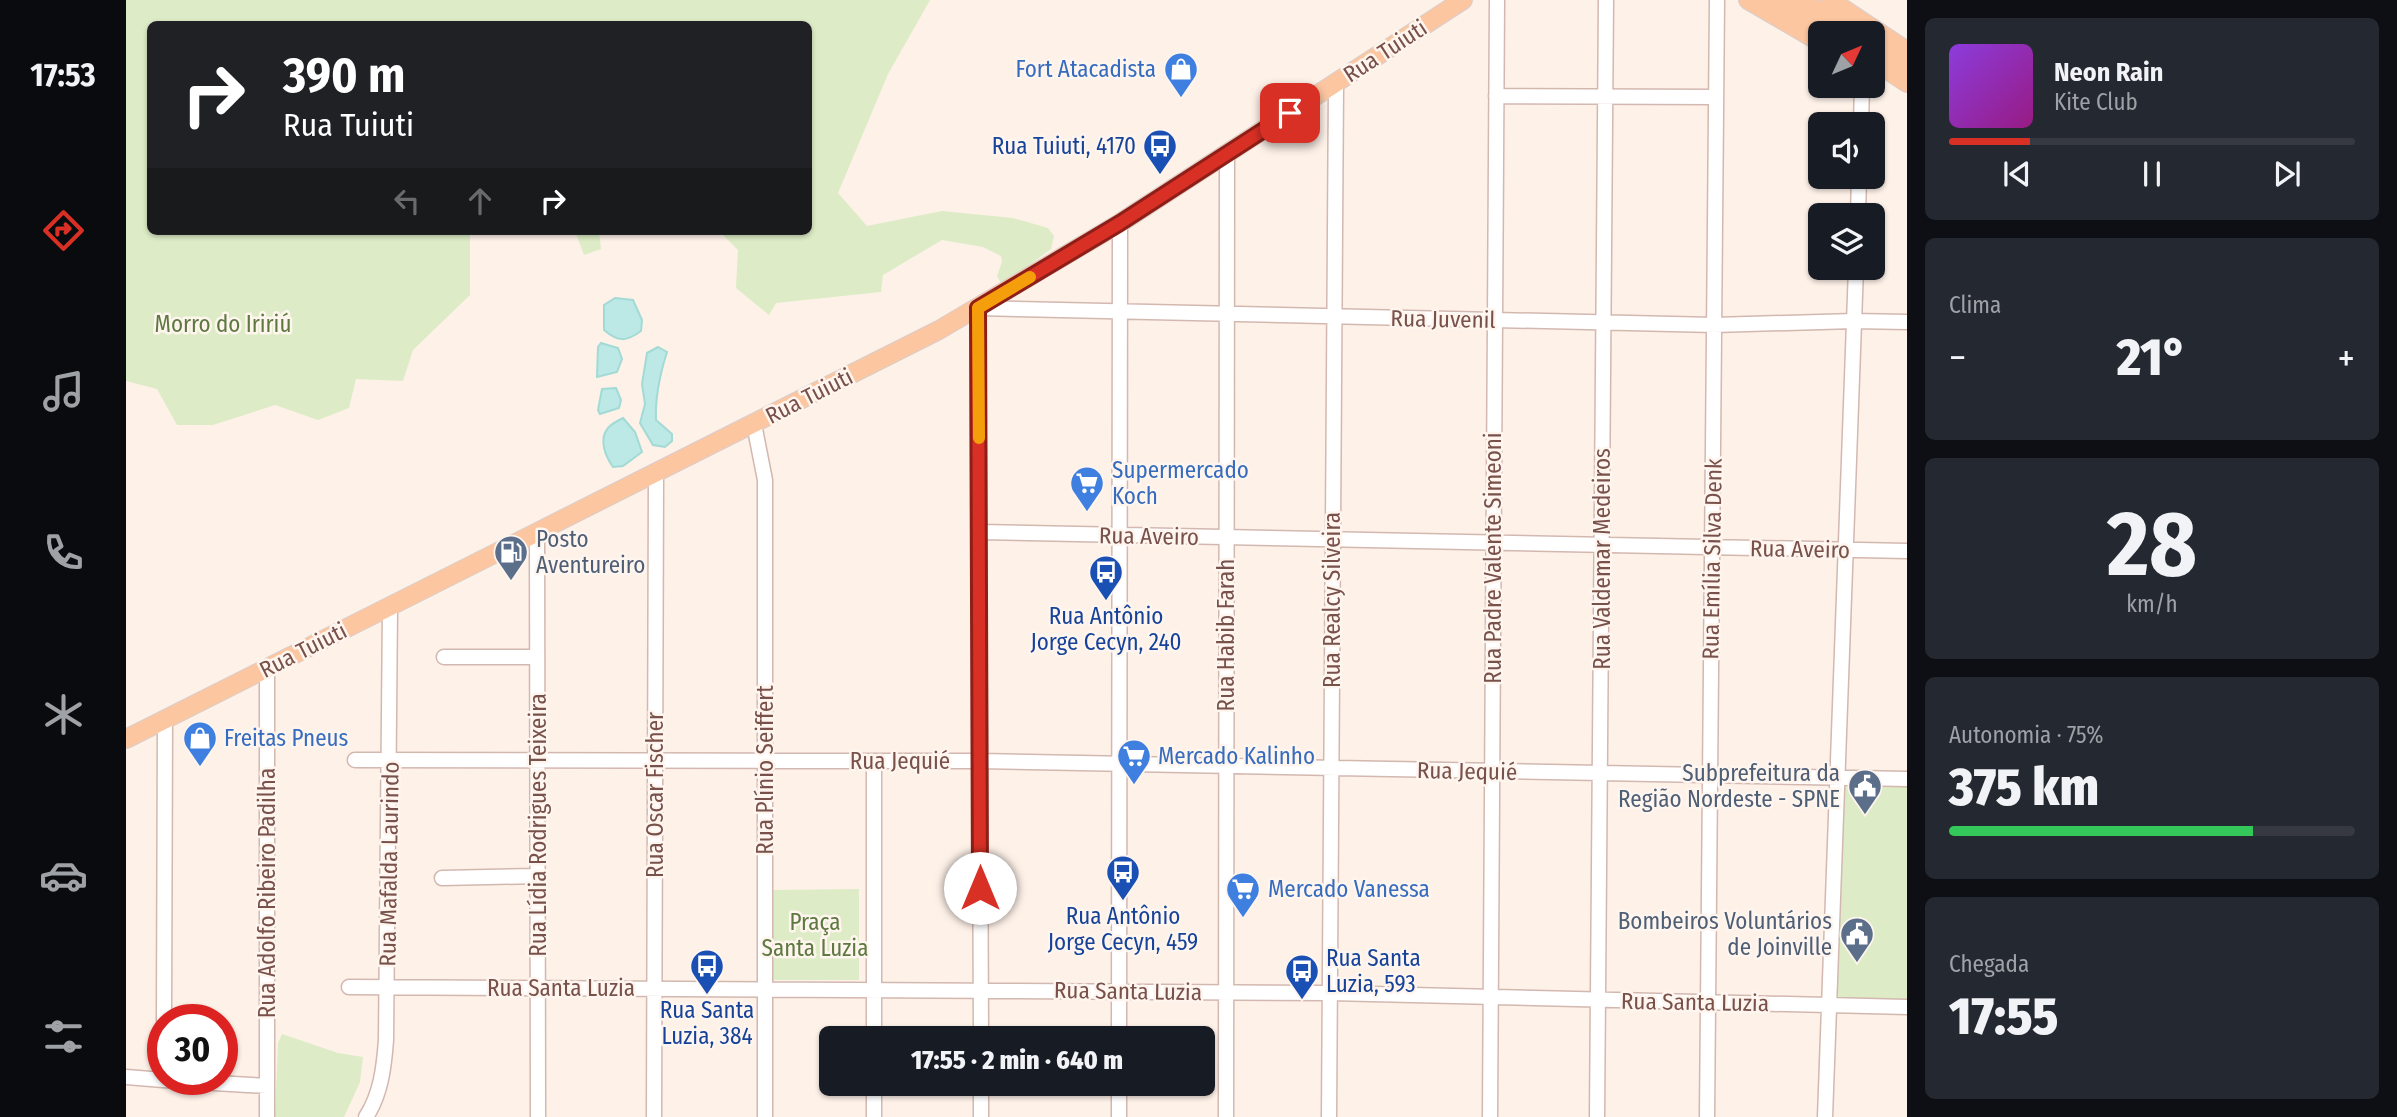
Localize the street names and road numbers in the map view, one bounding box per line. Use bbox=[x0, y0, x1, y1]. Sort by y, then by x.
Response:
street label: Rua Tuiuti bbox=[1338, 14, 1432, 88]
street label: Rua Juvenil bbox=[1390, 304, 1496, 334]
street label: Rua Tuiuti bbox=[761, 362, 857, 430]
street label: Rua Padre Valente Simeoni bbox=[1479, 432, 1507, 684]
street label: Rua Valdemar Medeiros bbox=[1588, 448, 1616, 670]
street label: Rua Emília Silva Denk bbox=[1696, 458, 1728, 660]
street label: Rua Realcy Silveira bbox=[1318, 512, 1346, 688]
street label: Rua Aveiro bbox=[1099, 521, 1199, 551]
street label: Rua Aveiro bbox=[1750, 534, 1850, 564]
street label: Rua Habib Farah bbox=[1212, 559, 1240, 711]
street label: Rua Tuiuti bbox=[255, 616, 351, 684]
street label: Rua Plínio Seiffert bbox=[751, 685, 779, 855]
street label: Rua Lídia Rodrigues Teixeira bbox=[524, 693, 552, 957]
street label: Rua Oscar Fischer bbox=[641, 712, 669, 878]
street label: Rua Jequié bbox=[850, 747, 950, 775]
street label: Rua Jequié bbox=[1417, 756, 1517, 786]
street label: Rua Mafalda Laurindo bbox=[373, 761, 405, 967]
street label: Rua Adolfo Ribeiro Padilha bbox=[253, 768, 281, 1018]
street label: Rua Santa Luzia bbox=[487, 974, 635, 1002]
street label: Rua Santa Luzia bbox=[1054, 976, 1202, 1006]
street label: Rua Santa Luzia bbox=[1621, 987, 1769, 1017]

